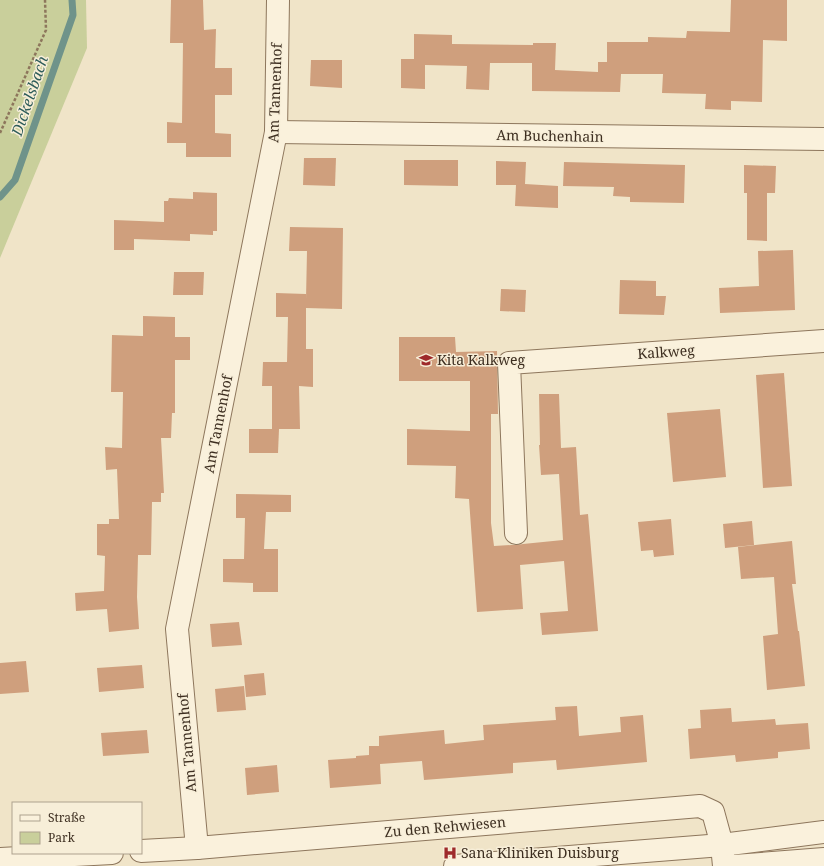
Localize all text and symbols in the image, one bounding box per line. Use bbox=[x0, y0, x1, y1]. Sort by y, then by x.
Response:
street label: Am Tannenhof bbox=[263, 41, 286, 143]
water label: Dickelsbach bbox=[6, 53, 52, 139]
street label: Am Buchenhain bbox=[496, 125, 604, 146]
street label: Kalkweg bbox=[637, 340, 696, 363]
place label: Kita Kalkweg bbox=[437, 350, 525, 369]
school or university icon: Kita Kalkweg bbox=[418, 352, 434, 368]
street label: Am Tannenhof bbox=[199, 371, 237, 475]
street label: Am Tannenhof bbox=[173, 691, 200, 793]
legend bbox=[12, 802, 142, 854]
text: Straße bbox=[48, 809, 85, 826]
street label: Zu den Rehwiesen bbox=[383, 812, 507, 841]
text: Park bbox=[48, 829, 76, 846]
place label: Sana Kliniken Duisburg bbox=[461, 843, 619, 862]
hospital icon: Sana Kliniken Duisburg bbox=[442, 845, 458, 861]

